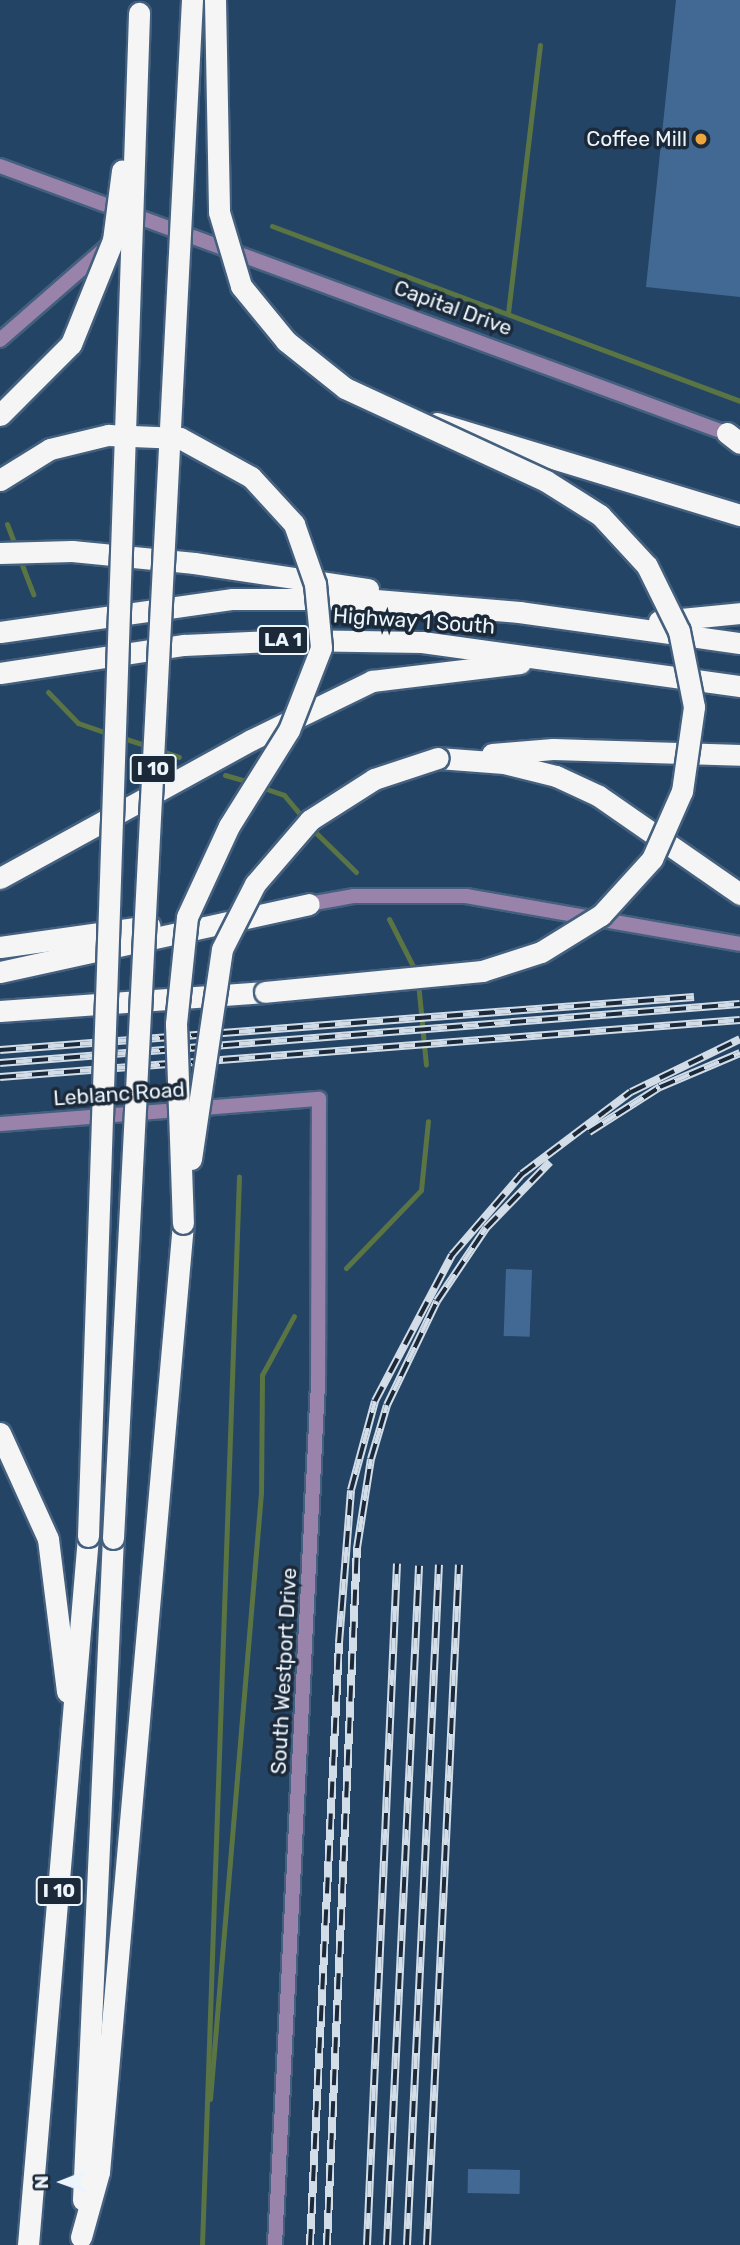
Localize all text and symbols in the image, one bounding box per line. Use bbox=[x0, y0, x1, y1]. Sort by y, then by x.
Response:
place label: Coffee Mill bbox=[586, 126, 687, 152]
marker: Coffee Mill bbox=[693, 131, 709, 147]
street label: Capital Drive bbox=[391, 275, 515, 341]
street label: Highway 1 South bbox=[332, 603, 496, 639]
road number: LA 1 bbox=[257, 624, 309, 656]
road number: I 10 bbox=[128, 754, 178, 784]
street label: Leblanc Road bbox=[52, 1077, 186, 1111]
street label: South Westport Drive bbox=[266, 1567, 302, 1775]
road number: I 10 bbox=[34, 1876, 84, 1907]
north arrow bbox=[28, 2147, 98, 2217]
text: N bbox=[30, 2175, 53, 2189]

